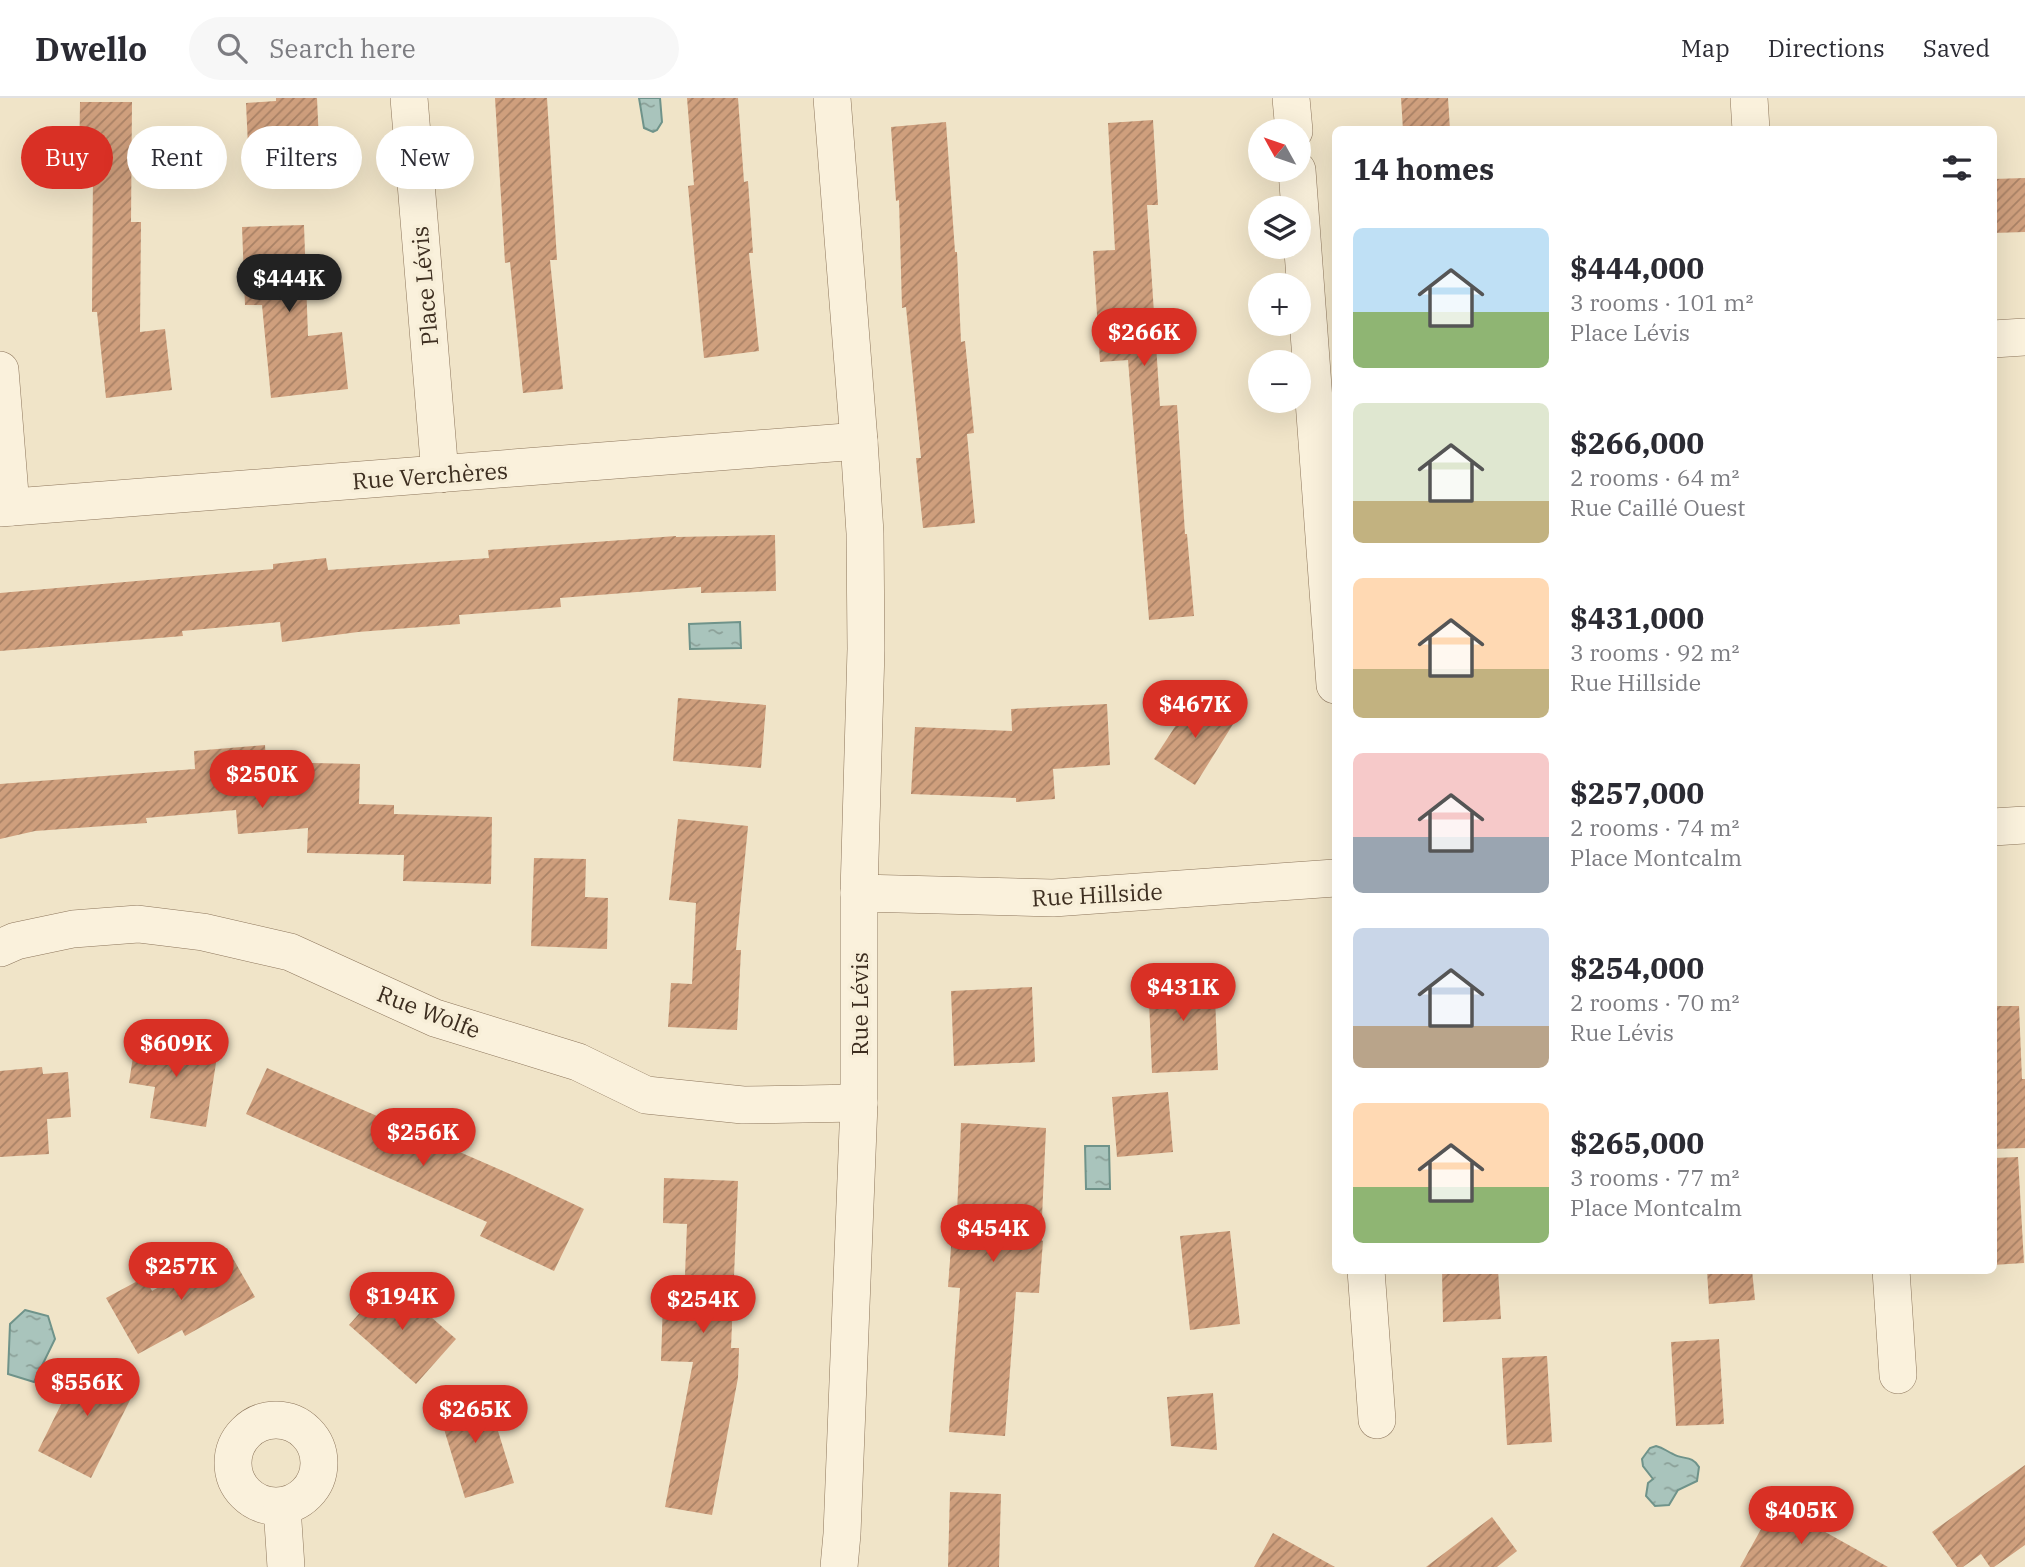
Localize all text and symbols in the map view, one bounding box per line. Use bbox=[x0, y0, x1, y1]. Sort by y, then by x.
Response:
search box bbox=[189, 17, 679, 80]
text: Dwello bbox=[35, 27, 147, 70]
icon: search bbox=[213, 29, 251, 67]
text: Search here bbox=[269, 31, 416, 65]
text: Map bbox=[1681, 32, 1730, 64]
text: Directions bbox=[1768, 32, 1885, 64]
text: Saved bbox=[1923, 32, 1990, 64]
north arrow bbox=[1248, 119, 1311, 182]
map controls bbox=[1248, 119, 1311, 413]
chip: Buy bbox=[21, 126, 113, 189]
chip: Rent bbox=[127, 126, 227, 189]
chip: Filters bbox=[241, 126, 362, 189]
chip: New bbox=[376, 126, 474, 189]
text: 14 homes bbox=[1353, 149, 1494, 188]
icon: filters bbox=[1938, 149, 1976, 187]
button: layers bbox=[1248, 196, 1311, 259]
street label: Place Lévis bbox=[404, 225, 444, 347]
text: $444,000 bbox=[1570, 248, 1704, 287]
pin: $444K bbox=[240, 254, 338, 314]
icon: home bbox=[1409, 256, 1493, 340]
text: $444K bbox=[253, 262, 325, 292]
button: + bbox=[1248, 273, 1311, 336]
text: 3 rooms · 101 m² bbox=[1570, 287, 1753, 317]
pin: $266K bbox=[1095, 308, 1193, 368]
text: $266K bbox=[1108, 316, 1180, 346]
text: Place Lévis bbox=[1570, 317, 1690, 347]
button: − bbox=[1248, 350, 1311, 413]
text: $266,000 bbox=[1570, 423, 1704, 462]
icon: home bbox=[1409, 431, 1493, 515]
street label: Rue Verchères bbox=[351, 455, 509, 495]
text: 2 rooms · 64 m² bbox=[1570, 462, 1740, 492]
text: Rue Caillé Ouest bbox=[1570, 492, 1745, 522]
text: $431,000 bbox=[1570, 598, 1704, 637]
icon: home bbox=[1409, 606, 1493, 690]
text: 3 rooms · 92 m² bbox=[1570, 637, 1740, 667]
text: Rue Hillside bbox=[1570, 667, 1701, 697]
pin: $467K bbox=[1146, 680, 1244, 740]
text: $467K bbox=[1159, 688, 1231, 718]
pin: $250K bbox=[213, 750, 311, 810]
text: $250K bbox=[226, 758, 298, 788]
text: $257,000 bbox=[1570, 773, 1704, 812]
icon: home bbox=[1409, 781, 1493, 865]
text: 2 rooms · 74 m² bbox=[1570, 812, 1740, 842]
text: Place Montcalm bbox=[1570, 842, 1742, 872]
street label: Rue Hillside bbox=[1031, 876, 1163, 912]
text: $254,000 bbox=[1570, 948, 1704, 987]
street label: Rue Lévis bbox=[844, 952, 874, 1056]
icon: home bbox=[1409, 956, 1493, 1040]
pin: $431K bbox=[1134, 964, 1232, 1023]
text: $431K bbox=[1147, 971, 1219, 1001]
street label: Rue Wolfe bbox=[373, 978, 485, 1044]
text: 2 rooms · 70 m² bbox=[1570, 987, 1740, 1017]
text: Rue Lévis bbox=[1570, 1017, 1674, 1047]
pin: $609K bbox=[127, 1020, 225, 1079]
text: $609K bbox=[140, 1027, 212, 1057]
pin: $256K bbox=[374, 1108, 472, 1168]
text: $256K bbox=[387, 1116, 459, 1146]
text: $265,000 bbox=[1570, 1123, 1704, 1162]
icon: home bbox=[1409, 1131, 1493, 1215]
text: 3 rooms · 77 m² bbox=[1570, 1162, 1740, 1192]
text: Place Montcalm bbox=[1570, 1192, 1742, 1222]
pin: $454K bbox=[944, 1204, 1042, 1264]
text: $454K bbox=[957, 1212, 1029, 1242]
pin: $257K bbox=[132, 1242, 230, 1302]
text: $257K bbox=[145, 1250, 217, 1280]
pin: $194K bbox=[353, 1272, 451, 1332]
pin: $254K bbox=[654, 1276, 752, 1335]
text: $194K bbox=[366, 1280, 438, 1310]
text: $254K bbox=[667, 1283, 739, 1313]
pin: $556K bbox=[38, 1358, 136, 1418]
text: $556K bbox=[51, 1366, 123, 1396]
pin: $265K bbox=[426, 1386, 524, 1445]
text: $265K bbox=[439, 1393, 511, 1423]
pin: $405K bbox=[1752, 1486, 1850, 1546]
text: $405K bbox=[1765, 1494, 1837, 1524]

